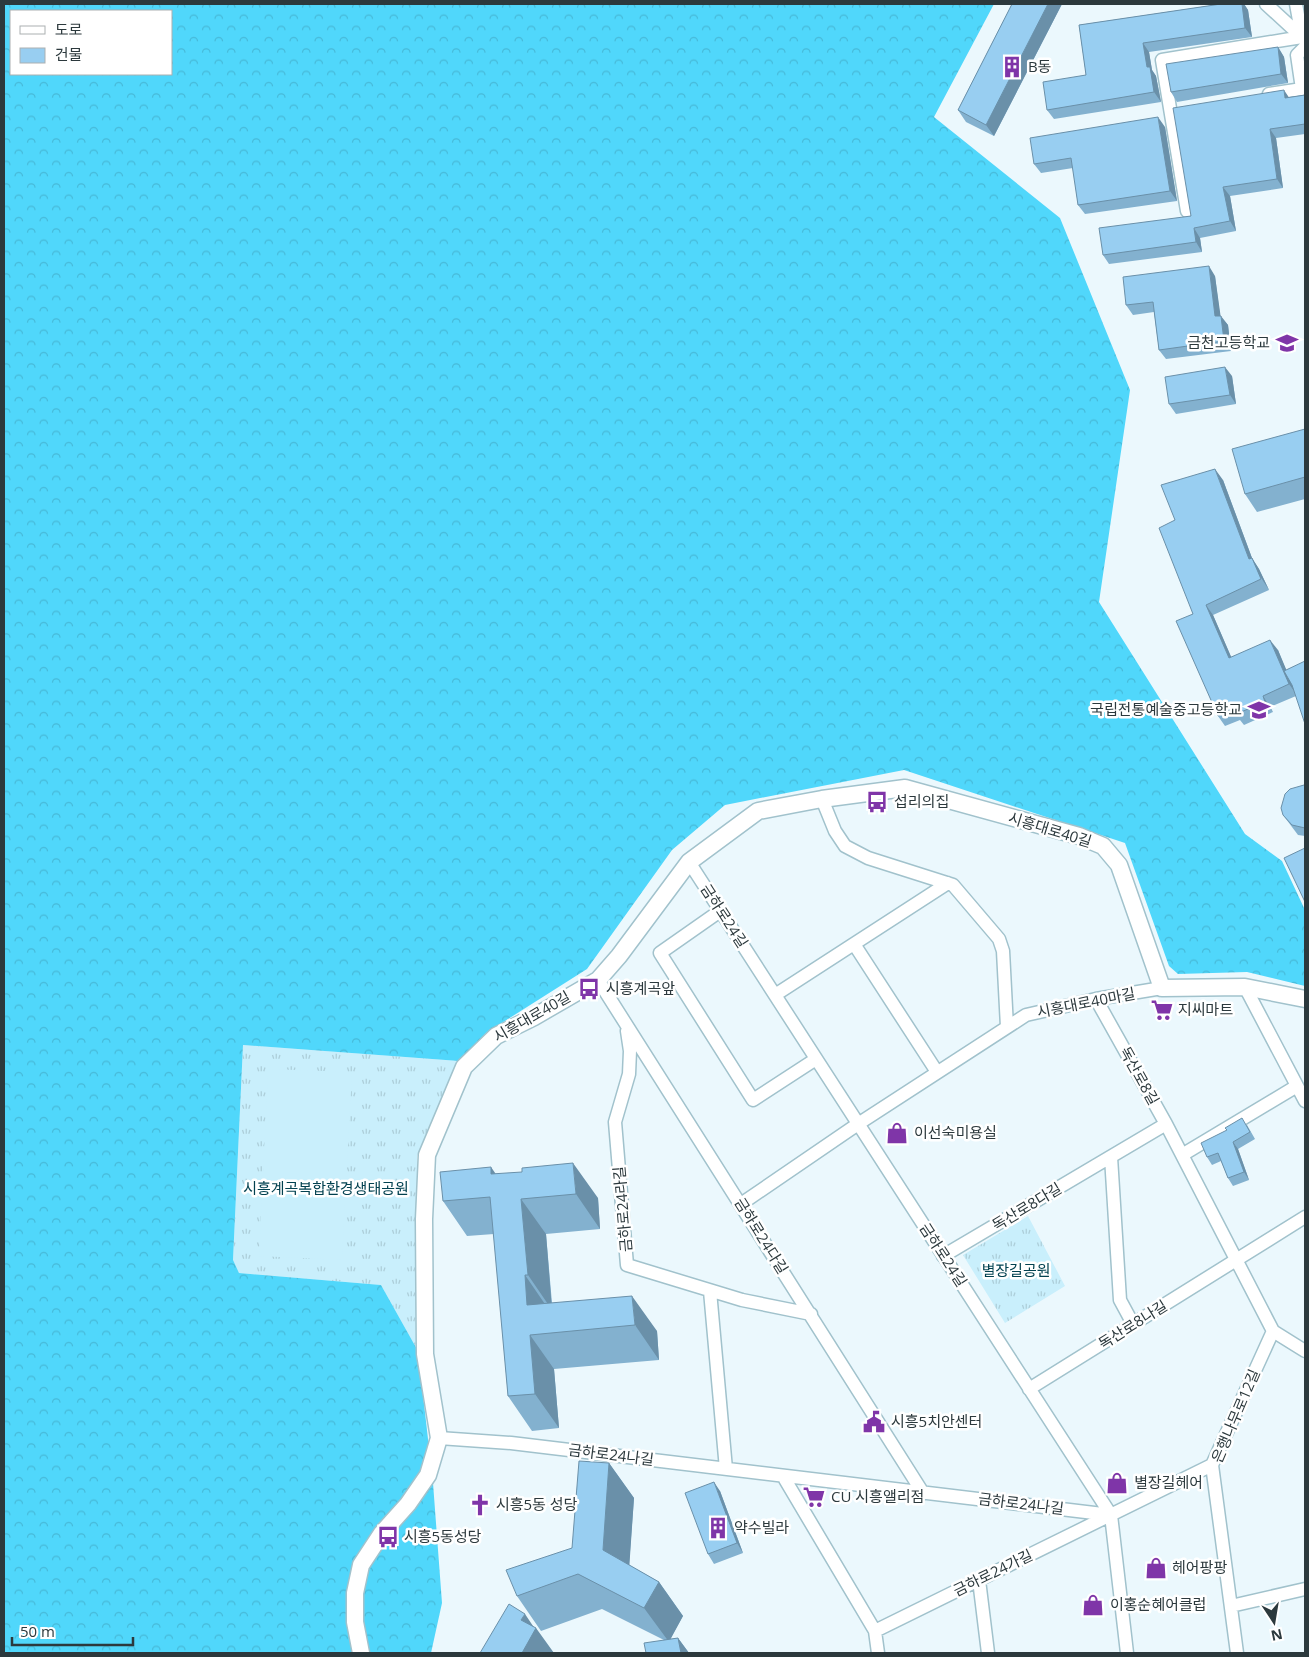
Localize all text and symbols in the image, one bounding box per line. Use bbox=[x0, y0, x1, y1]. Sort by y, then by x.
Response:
legend bbox=[10, 10, 172, 75]
text: 도로 bbox=[55, 19, 83, 39]
text: 건물 bbox=[55, 44, 83, 64]
building icon: B동 bbox=[999, 54, 1025, 80]
place label: B동 bbox=[1028, 56, 1052, 76]
school or university icon: 금천고등학교 bbox=[1274, 330, 1300, 356]
place label: 금천고등학교 bbox=[1187, 332, 1270, 352]
school or university icon: 국립전통예술중고등학교 bbox=[1246, 697, 1272, 723]
place label: 국립전통예술중고등학교 bbox=[1090, 699, 1242, 719]
bus stop icon: 섭리의집 bbox=[864, 789, 890, 815]
place label: 섭리의집 bbox=[894, 791, 949, 811]
street label: 시흥대로40길 bbox=[1006, 807, 1094, 851]
street label: 금하로24길 bbox=[697, 880, 753, 951]
bus stop icon: 시흥계곡앞 bbox=[576, 976, 602, 1002]
place label: 시흥계곡앞 bbox=[606, 978, 675, 998]
street label: 시흥대로40마길 bbox=[1035, 983, 1137, 1021]
street label: 시흥대로40길 bbox=[489, 986, 574, 1046]
supermarket icon: 지씨마트 bbox=[1149, 997, 1175, 1023]
place label: 지씨마트 bbox=[1178, 999, 1233, 1019]
street label: 독산로8길 bbox=[1116, 1043, 1164, 1108]
shop icon: 이선숙미용실 bbox=[884, 1120, 910, 1146]
place label: 이선숙미용실 bbox=[914, 1122, 997, 1142]
street label: 금하로24라길 bbox=[608, 1165, 636, 1253]
park label: 시흥계곡복합환경생태공원 bbox=[243, 1178, 409, 1198]
street label: 독산로8다길 bbox=[988, 1178, 1065, 1235]
street label: 금하로24다길 bbox=[731, 1194, 793, 1277]
street label: 금하로24길 bbox=[916, 1219, 972, 1290]
park label: 별장길공원 bbox=[981, 1260, 1051, 1280]
street label: 독산로8나길 bbox=[1094, 1295, 1171, 1353]
street label: 은행나무로12길 bbox=[1206, 1366, 1264, 1466]
public building icon: 시흥5치안센터 bbox=[861, 1409, 887, 1435]
place label: 시흥5치안센터 bbox=[891, 1411, 982, 1431]
street label: 금하로24나길 bbox=[567, 1439, 655, 1469]
shop icon: 별장길헤어 bbox=[1104, 1470, 1130, 1496]
place label: 별장길헤어 bbox=[1134, 1472, 1203, 1492]
supermarket icon: CU 시흥앨리점 bbox=[801, 1484, 827, 1510]
place label: CU 시흥앨리점 bbox=[831, 1486, 924, 1506]
street label: 금하로24나길 bbox=[977, 1488, 1065, 1518]
church icon: 시흥5동 성당 bbox=[467, 1492, 493, 1518]
place label: 시흥5동 성당 bbox=[496, 1494, 578, 1514]
building icon: 약수빌라 bbox=[705, 1515, 731, 1541]
place label: 약수빌라 bbox=[734, 1517, 789, 1537]
bus stop icon: 시흥5동성당 bbox=[375, 1524, 401, 1550]
place label: 시흥5동성당 bbox=[404, 1526, 482, 1546]
street label: 금하로24가길 bbox=[949, 1544, 1036, 1600]
shop icon: 헤어팡팡 bbox=[1143, 1555, 1169, 1581]
place label: 헤어팡팡 bbox=[1172, 1557, 1227, 1577]
shop icon: 이홍순혜어클럽 bbox=[1080, 1592, 1106, 1618]
place label: 이홍순혜어클럽 bbox=[1110, 1594, 1207, 1614]
north arrow bbox=[1249, 1597, 1299, 1647]
scale bar bbox=[12, 1614, 134, 1646]
text: 50 m bbox=[20, 1621, 55, 1641]
text: N bbox=[1269, 1625, 1284, 1646]

